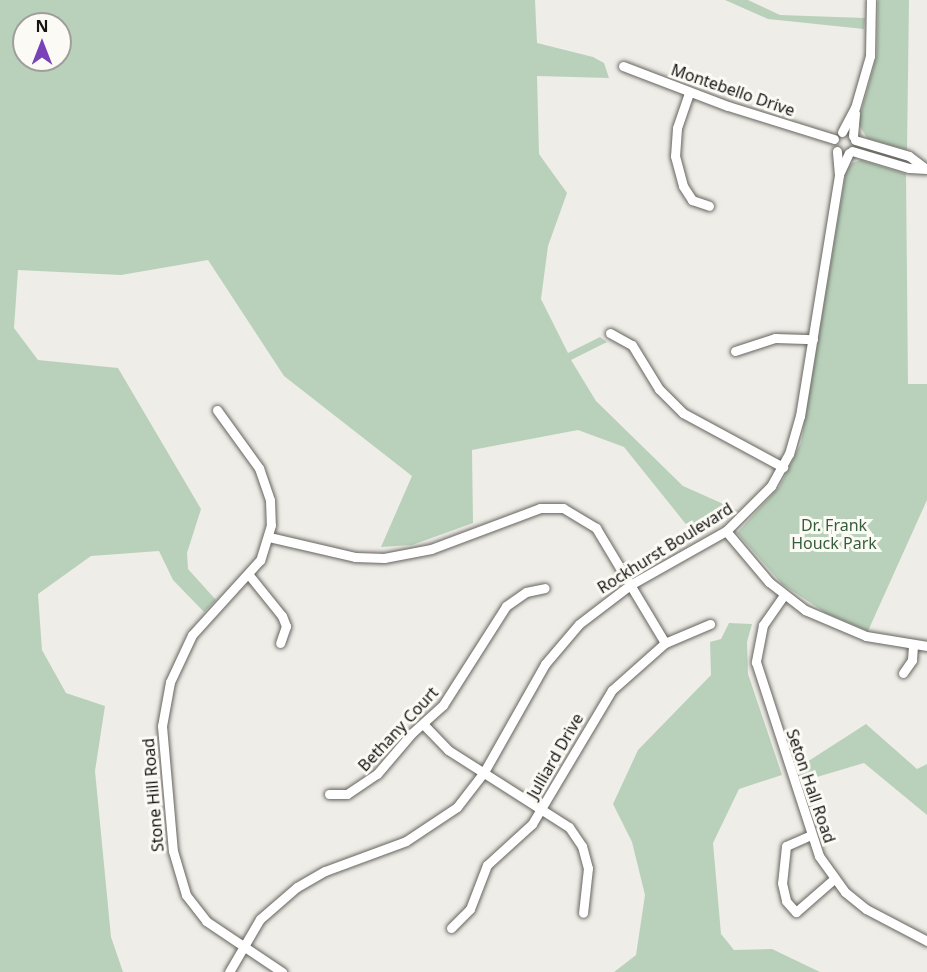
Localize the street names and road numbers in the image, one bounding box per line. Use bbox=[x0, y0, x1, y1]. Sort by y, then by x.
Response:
street label: Montebello Drive bbox=[669, 60, 797, 120]
street label: Rockhurst Boulevard bbox=[594, 499, 736, 597]
street label: Bethany Court bbox=[354, 683, 442, 775]
street label: Julliard Drive bbox=[523, 710, 587, 802]
street label: Seton Hall Road bbox=[783, 727, 839, 845]
street label: Stone Hill Road bbox=[138, 737, 168, 853]

